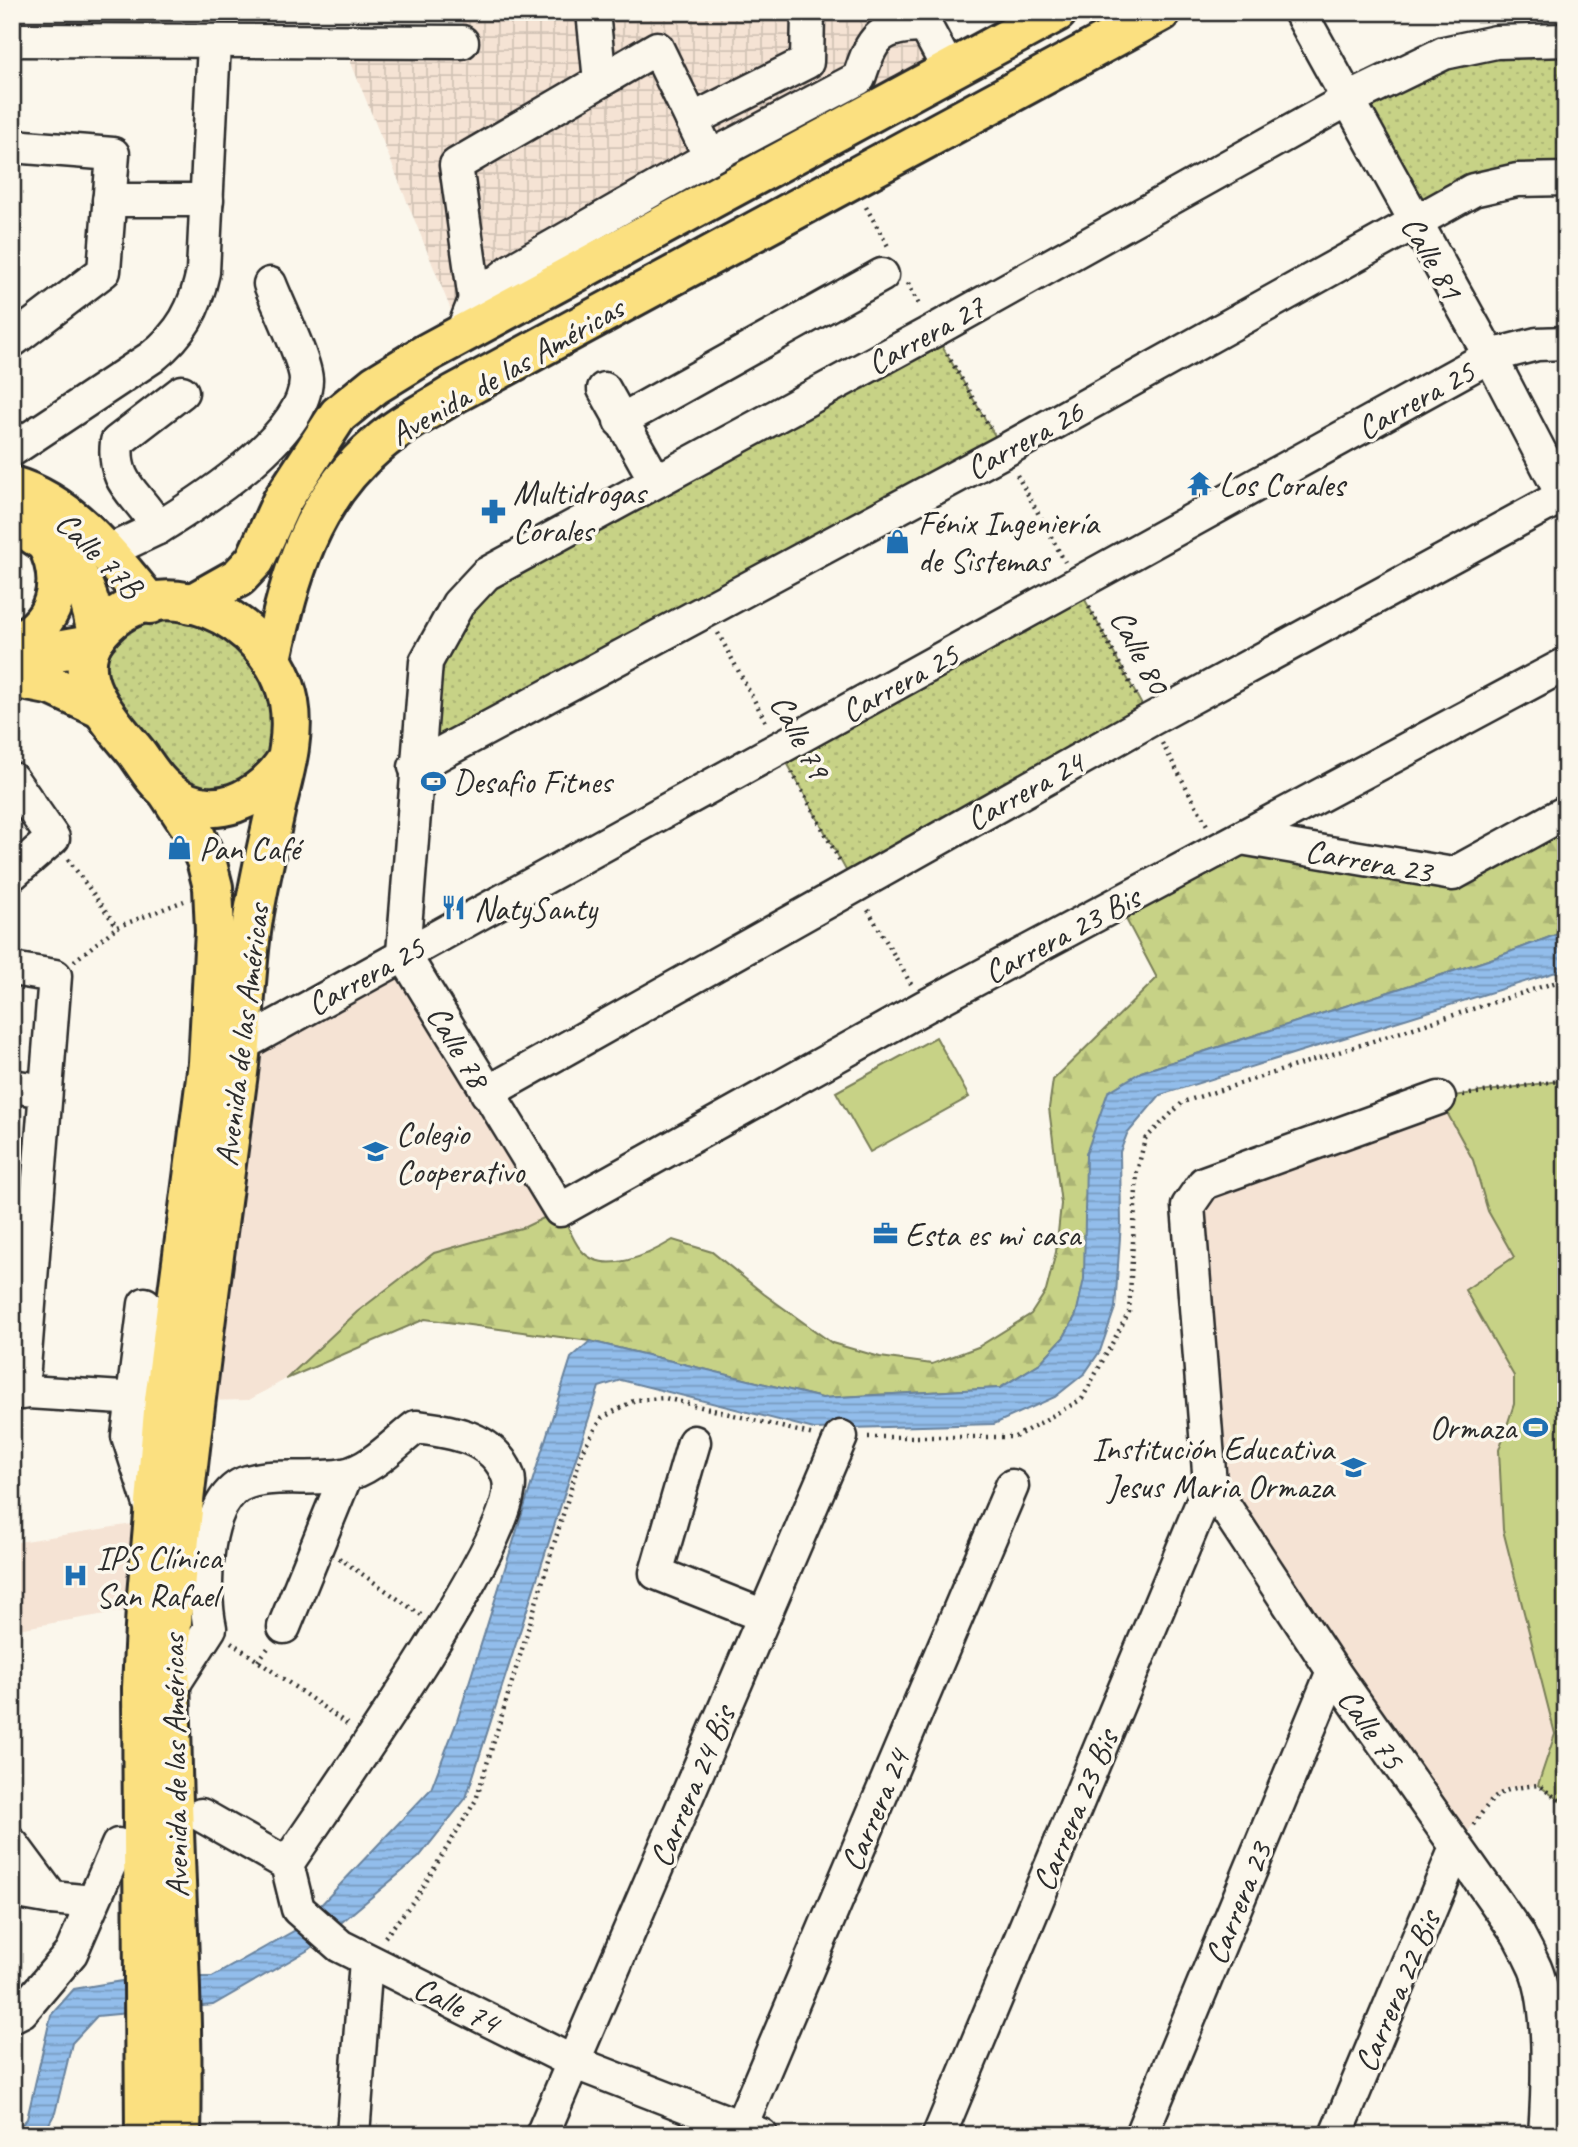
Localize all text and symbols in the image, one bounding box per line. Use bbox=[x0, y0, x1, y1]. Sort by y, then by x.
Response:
street label: Calle 81 bbox=[1392, 208, 1474, 309]
street label: Avenida de las Américas bbox=[382, 285, 633, 455]
street label: Carrera 27 bbox=[860, 285, 993, 384]
street label: Carrera 25 bbox=[1350, 350, 1483, 449]
street label: Carrera 26 bbox=[959, 390, 1091, 489]
place label: Los Corales bbox=[1219, 464, 1347, 506]
temple icon: Los Corales bbox=[1185, 470, 1213, 498]
place label: Multidrogas Corales bbox=[513, 472, 648, 552]
pharmacy icon: Multidrogas Corales bbox=[479, 497, 507, 525]
street label: Calle 77B bbox=[47, 502, 153, 609]
place label: Fénix Ingeniería de Sistemas bbox=[918, 502, 1101, 582]
shop icon: Fénix Ingeniería de Sistemas bbox=[884, 527, 912, 555]
street label: Calle 80 bbox=[1101, 602, 1181, 703]
street label: Carrera 25 bbox=[834, 633, 967, 732]
street label: Calle 79 bbox=[761, 687, 841, 789]
street label: Carrera 24 bbox=[959, 740, 1093, 840]
place label: Desafio Fitnes bbox=[453, 761, 614, 803]
sports icon: Desafio Fitnes bbox=[419, 767, 447, 795]
place label: Pan Café bbox=[199, 828, 305, 870]
street label: Carrera 23 bbox=[1302, 829, 1437, 893]
shop icon: Pan Café bbox=[165, 834, 193, 862]
street label: Carrera 23 Bis bbox=[976, 875, 1149, 993]
place label: NatySanty bbox=[474, 888, 599, 930]
restaurant icon: NatySanty bbox=[440, 894, 468, 922]
street label: Avenida de las Américas bbox=[205, 899, 279, 1168]
street label: Carrera 25 bbox=[300, 926, 433, 1025]
street label: Calle 78 bbox=[417, 997, 501, 1098]
place label: Colegio Cooperativo bbox=[396, 1113, 525, 1193]
school or university icon: Colegio Cooperativo bbox=[362, 1138, 390, 1166]
place label: Esta es mi casa bbox=[905, 1214, 1082, 1256]
office icon: Esta es mi casa bbox=[871, 1220, 899, 1248]
place label: Ormaza bbox=[1430, 1407, 1518, 1449]
sports icon: Ormaza bbox=[1522, 1413, 1550, 1441]
place label: Institución Educativa Jesus Maria Ormaza bbox=[1092, 1428, 1337, 1508]
school or university icon: Institución Educativa Jesus Maria Ormaza bbox=[1340, 1453, 1368, 1481]
place label: IPS Clínica San Rafael bbox=[96, 1537, 223, 1617]
hospital icon: IPS Clínica San Rafael bbox=[62, 1562, 90, 1590]
street label: Avenida de las Américas bbox=[152, 1631, 198, 1898]
street label: Calle 75 bbox=[1328, 1680, 1415, 1779]
street label: Carrera 24 Bis bbox=[639, 1697, 746, 1873]
street label: Carrera 23 Bis bbox=[1022, 1721, 1129, 1897]
street label: Carrera 24 bbox=[831, 1741, 920, 1877]
street label: Carrera 23 bbox=[1195, 1834, 1282, 1970]
street label: Carrera 22 Bis bbox=[1344, 1902, 1451, 2078]
street label: Calle 74 bbox=[407, 1966, 509, 2045]

